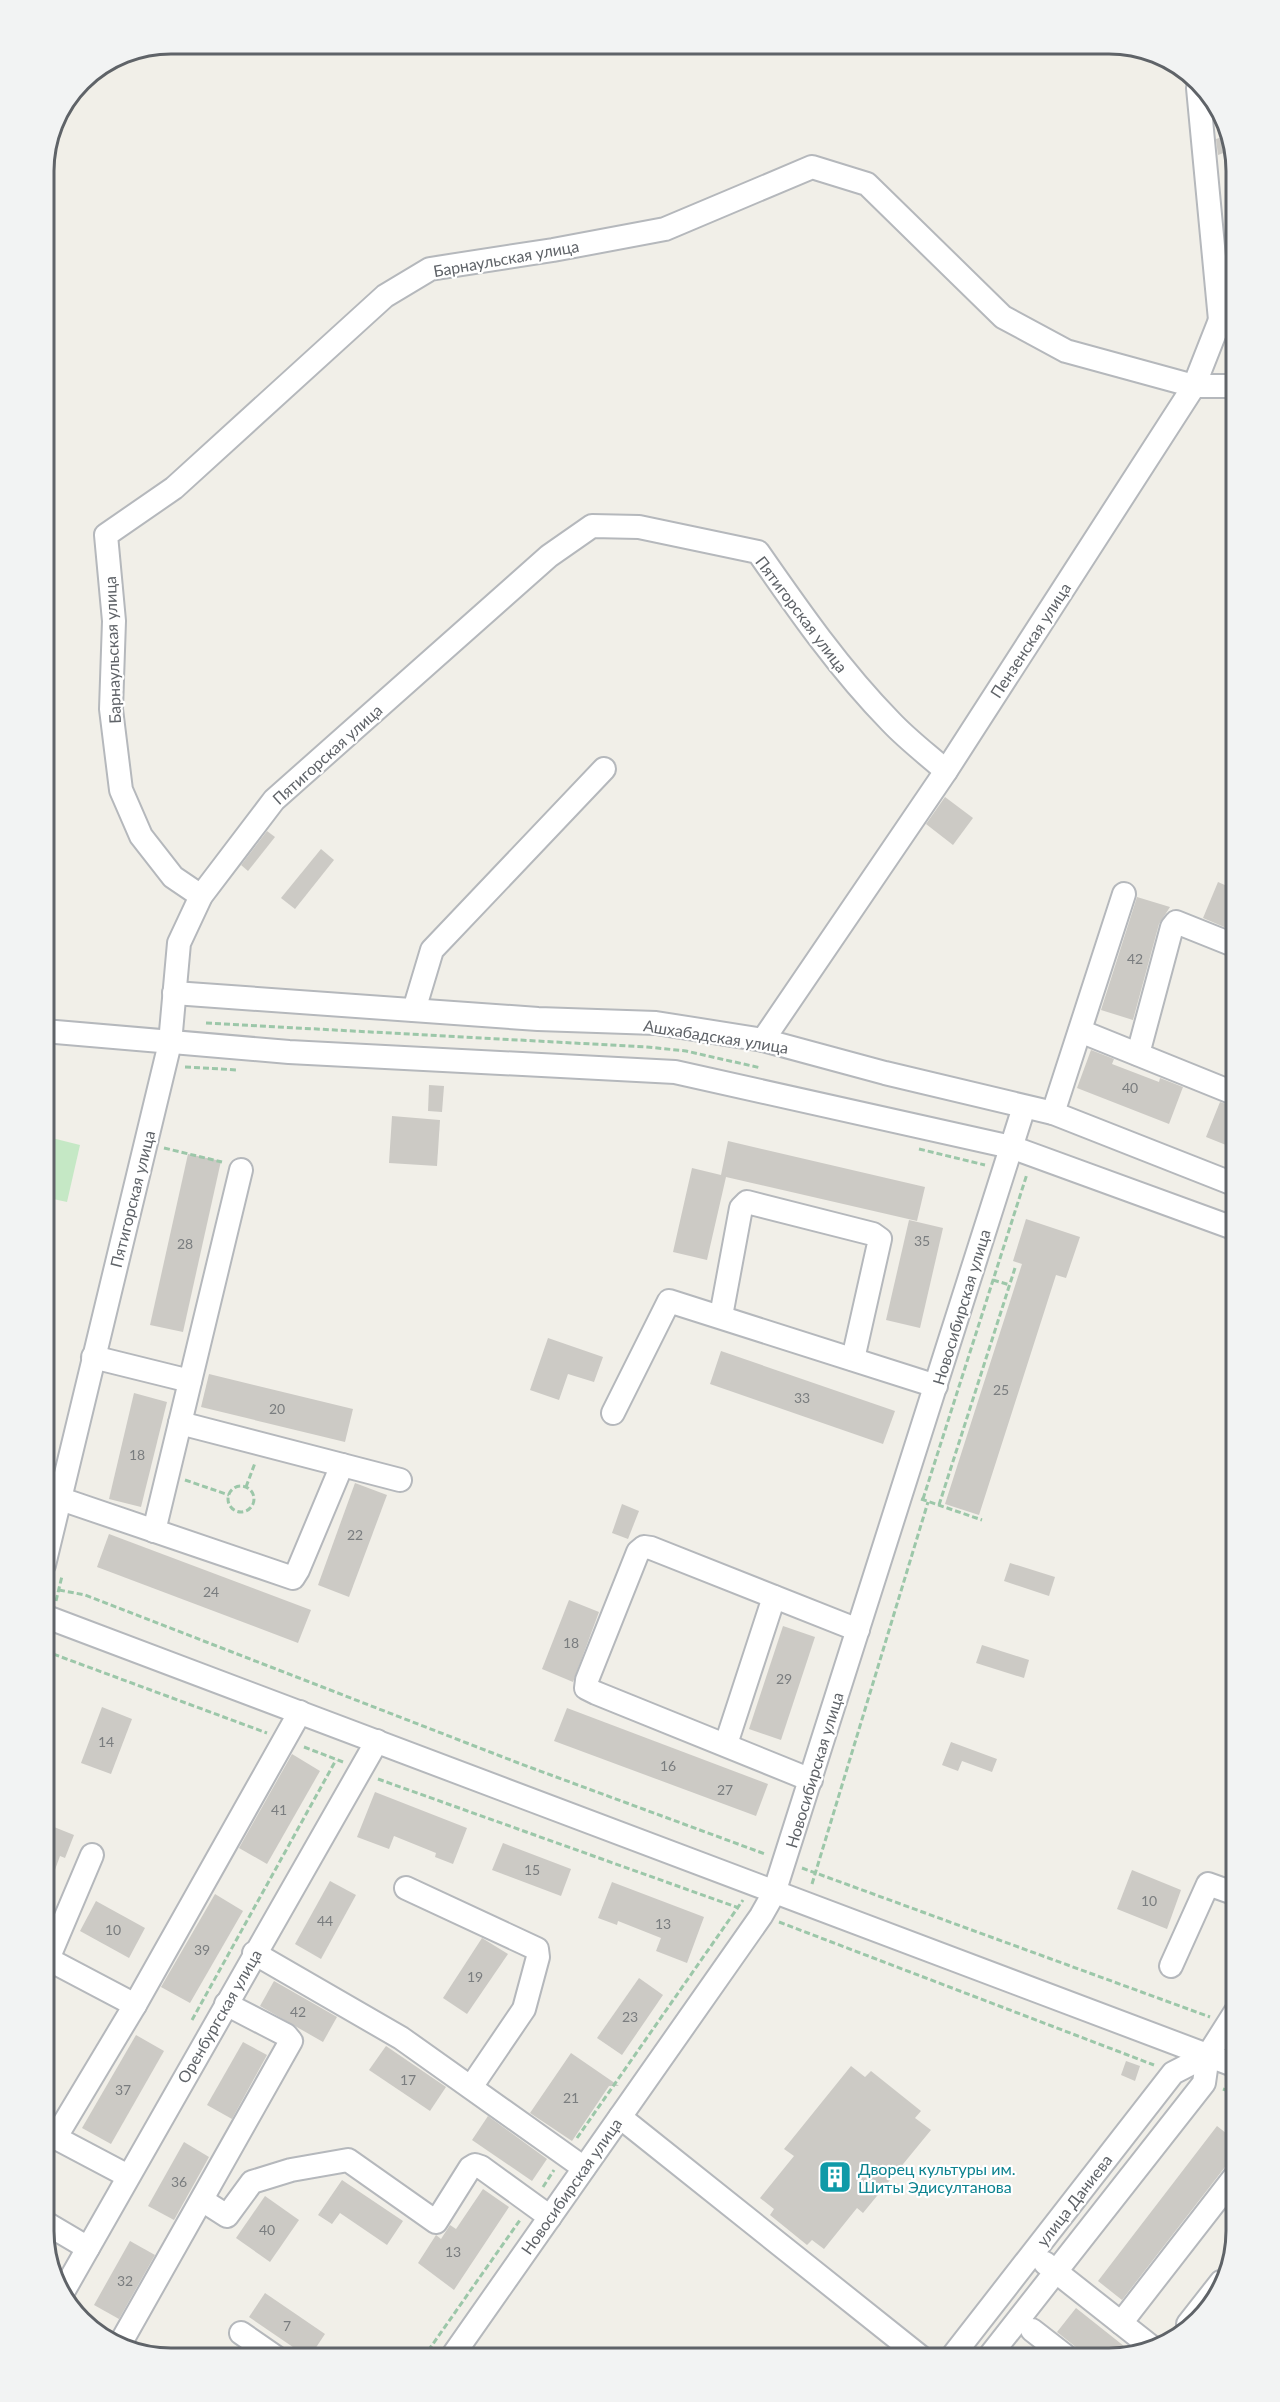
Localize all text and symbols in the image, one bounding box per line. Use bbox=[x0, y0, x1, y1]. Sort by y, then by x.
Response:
street label: Барнаульская улица bbox=[432, 236, 580, 280]
street label: Пятигорская улица bbox=[752, 552, 852, 676]
street label: Барнаульская улица bbox=[100, 576, 124, 724]
street label: Пензенская улица bbox=[986, 579, 1074, 701]
street label: Пятигорская улица bbox=[268, 700, 386, 808]
house number: 42 bbox=[1127, 950, 1143, 967]
street label: Ашхабадская улица bbox=[642, 1015, 790, 1057]
house number: 40 bbox=[1122, 1079, 1138, 1096]
street label: Пятигорская улица bbox=[106, 1129, 158, 1269]
street label: Новосибирская улица bbox=[928, 1227, 994, 1387]
house number: 35 bbox=[914, 1232, 930, 1249]
house number: 28 bbox=[177, 1235, 193, 1252]
house number: 25 bbox=[993, 1381, 1009, 1398]
house number: 33 bbox=[794, 1389, 810, 1406]
house number: 20 bbox=[269, 1400, 285, 1417]
house number: 18 bbox=[129, 1446, 145, 1463]
house number: 22 bbox=[347, 1526, 363, 1543]
house number: 24 bbox=[203, 1583, 219, 1600]
house number: 18 bbox=[563, 1634, 579, 1651]
house number: 29 bbox=[776, 1670, 792, 1687]
street label: Новосибирская улица bbox=[781, 1690, 847, 1850]
house number: 14 bbox=[98, 1733, 114, 1750]
house number: 16 bbox=[660, 1757, 676, 1774]
house number: 27 bbox=[717, 1781, 733, 1798]
house number: 41 bbox=[271, 1801, 287, 1818]
house number: 15 bbox=[524, 1861, 540, 1878]
house number: 10 bbox=[1141, 1892, 1157, 1909]
house number: 44 bbox=[317, 1912, 333, 1929]
house number: 13 bbox=[655, 1915, 671, 1932]
house number: 10 bbox=[105, 1921, 121, 1938]
house number: 39 bbox=[194, 1941, 210, 1958]
street label: Оренбургская улица bbox=[173, 1946, 265, 2086]
house number: 19 bbox=[467, 1968, 483, 1985]
house number: 42 bbox=[290, 2003, 306, 2020]
house number: 23 bbox=[622, 2008, 638, 2025]
house number: 17 bbox=[400, 2071, 416, 2088]
house number: 37 bbox=[115, 2081, 131, 2098]
house number: 21 bbox=[563, 2089, 579, 2106]
street label: Новосибирская улица bbox=[517, 2114, 625, 2258]
street label: улица Даниева bbox=[1032, 2150, 1116, 2250]
building icon: Дворец культуры им. Шиты Эдисултанова bbox=[817, 2159, 853, 2195]
place label: Дворец культуры им. Шиты Эдисултанова bbox=[858, 2159, 1016, 2196]
house number: 36 bbox=[171, 2173, 187, 2190]
house number: 40 bbox=[259, 2221, 275, 2238]
house number: 13 bbox=[445, 2243, 461, 2260]
house number: 32 bbox=[117, 2272, 133, 2289]
house number: 7 bbox=[283, 2317, 291, 2334]

